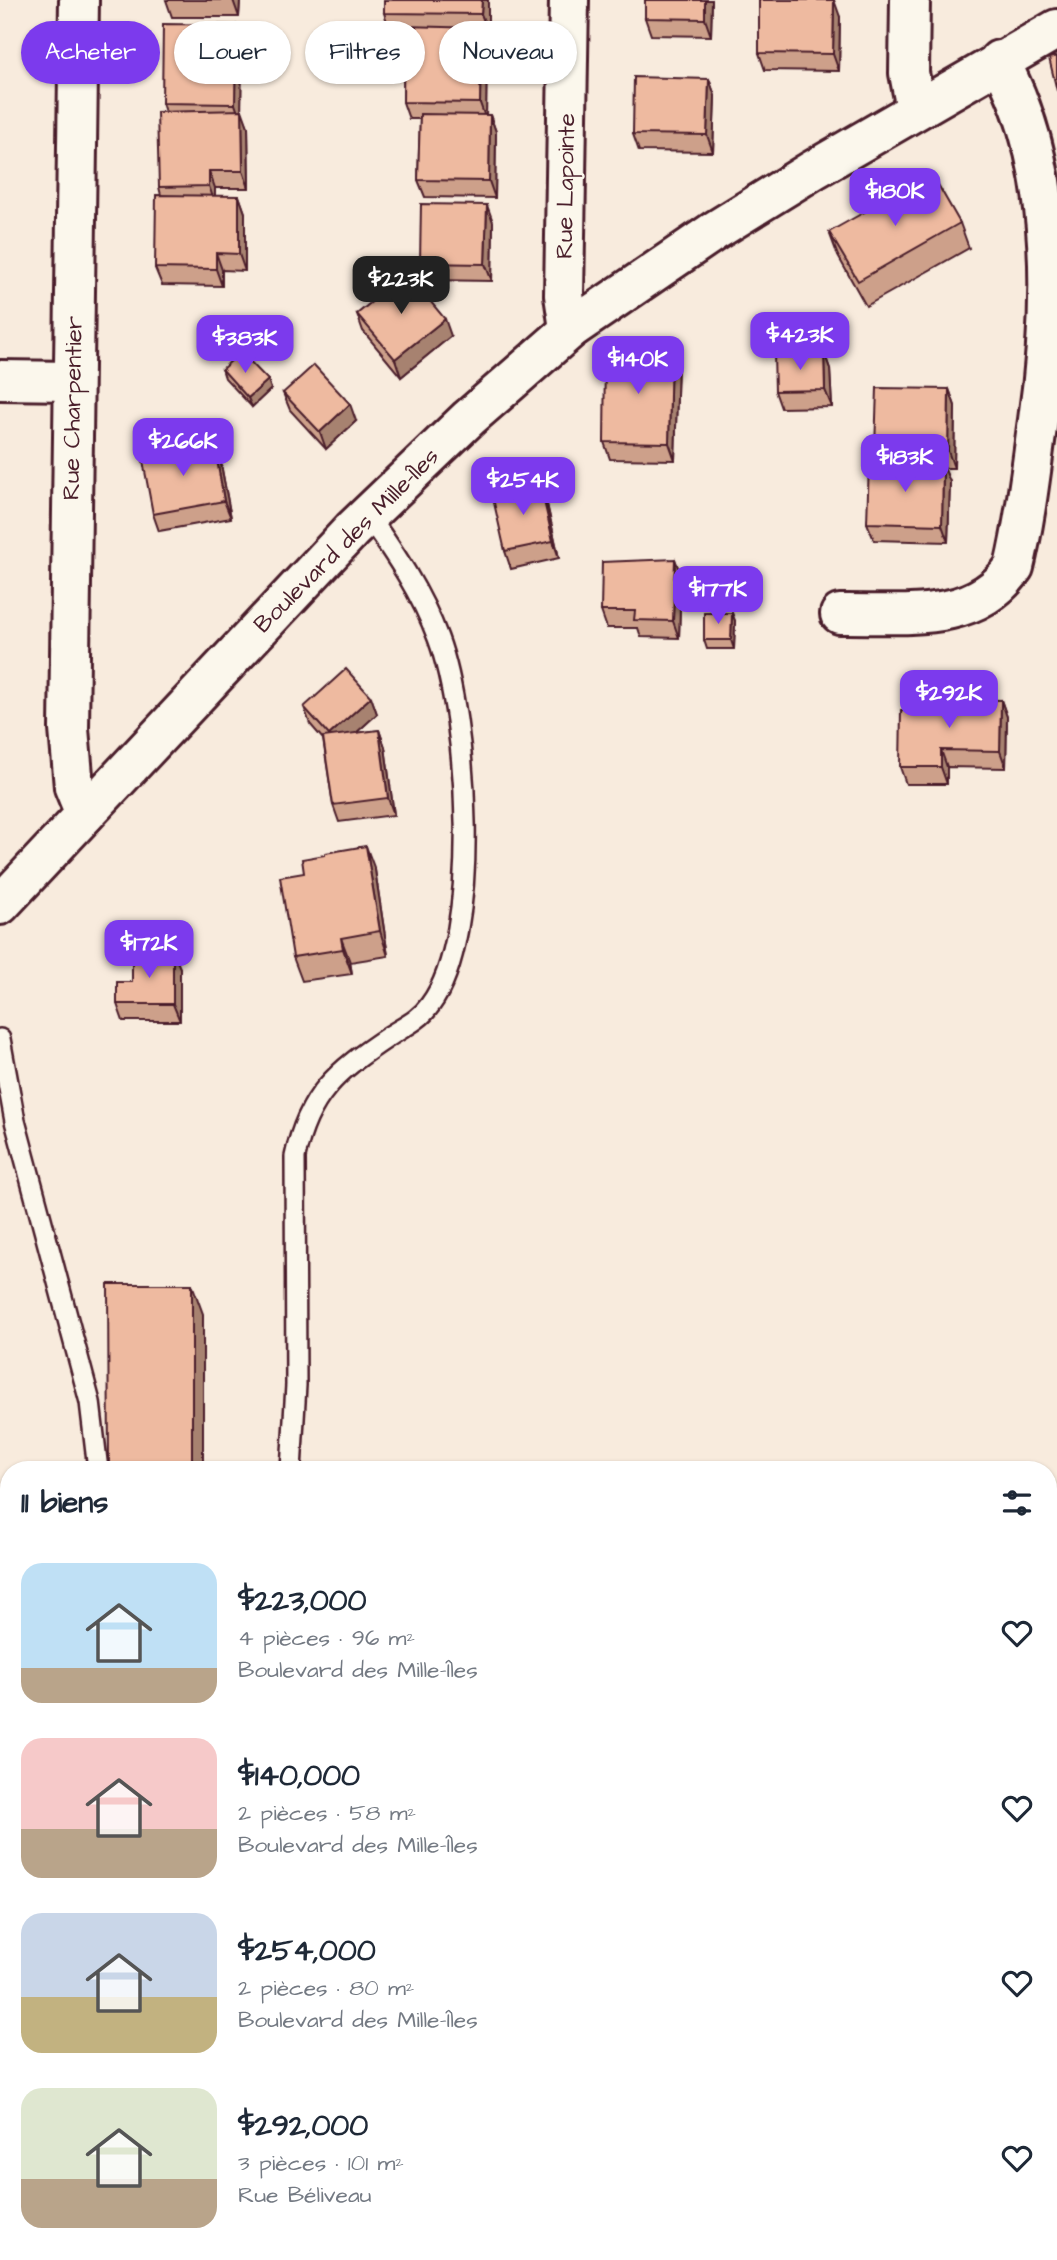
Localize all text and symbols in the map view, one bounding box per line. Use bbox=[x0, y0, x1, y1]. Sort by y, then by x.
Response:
chip: Acheter bbox=[21, 21, 160, 84]
chip: Louer bbox=[174, 21, 291, 84]
chip: Filtres bbox=[305, 21, 425, 84]
chip: Nouveau bbox=[439, 21, 577, 84]
street label: Rue Lapointe bbox=[548, 113, 584, 259]
pin: $180K bbox=[846, 168, 944, 228]
text: $180K bbox=[865, 175, 925, 207]
pin: $223K bbox=[352, 256, 450, 316]
text: $223K bbox=[369, 263, 433, 295]
pin: $423K bbox=[751, 312, 849, 372]
street label: Rue Charpentier bbox=[54, 316, 92, 500]
pin: $383K bbox=[196, 316, 294, 375]
text: $423K bbox=[766, 319, 834, 351]
text: $383K bbox=[212, 322, 278, 354]
pin: $140K bbox=[589, 336, 687, 396]
text: $140K bbox=[608, 343, 668, 375]
pin: $266K bbox=[134, 419, 232, 478]
text: $266K bbox=[149, 425, 217, 457]
pin: $183K bbox=[856, 434, 954, 494]
street label: Boulevard des Mille-Îles bbox=[246, 440, 447, 641]
text: $183K bbox=[877, 441, 933, 473]
pin: $254K bbox=[474, 458, 572, 517]
text: $254K bbox=[487, 464, 559, 496]
pin: $177K bbox=[669, 566, 767, 626]
text: $177K bbox=[689, 573, 747, 605]
pin: $292K bbox=[900, 670, 998, 730]
text: $292K bbox=[916, 677, 982, 709]
pin: $172K bbox=[100, 920, 198, 980]
text: $172K bbox=[121, 927, 177, 959]
text: 11 biens bbox=[21, 1482, 108, 1524]
icon: filters bbox=[998, 1484, 1036, 1522]
text: $223,000 bbox=[238, 1580, 366, 1622]
icon: home bbox=[77, 1591, 161, 1675]
icon: heart bbox=[998, 1614, 1036, 1652]
text: 4 pièces · 96 m² bbox=[238, 1622, 415, 1654]
text: Boulevard des Mille-Îles bbox=[238, 1654, 478, 1686]
text: $140,000 bbox=[238, 1755, 360, 1797]
icon: home bbox=[77, 1766, 161, 1850]
icon: heart bbox=[998, 1789, 1036, 1827]
text: 2 pièces · 58 m² bbox=[238, 1797, 416, 1829]
text: Boulevard des Mille-Îles bbox=[238, 1829, 478, 1861]
text: $254,000 bbox=[238, 1930, 376, 1972]
icon: home bbox=[77, 1941, 161, 2025]
icon: heart bbox=[998, 1964, 1036, 2002]
text: 2 pièces · 80 m² bbox=[238, 1972, 414, 2004]
text: Boulevard des Mille-Îles bbox=[238, 2004, 478, 2036]
text: $292,000 bbox=[238, 2105, 368, 2147]
icon: home bbox=[77, 2116, 161, 2200]
icon: heart bbox=[998, 2139, 1036, 2177]
text: 3 pièces · 101 m² bbox=[238, 2147, 404, 2179]
text: Rue Béliveau bbox=[238, 2179, 371, 2211]

